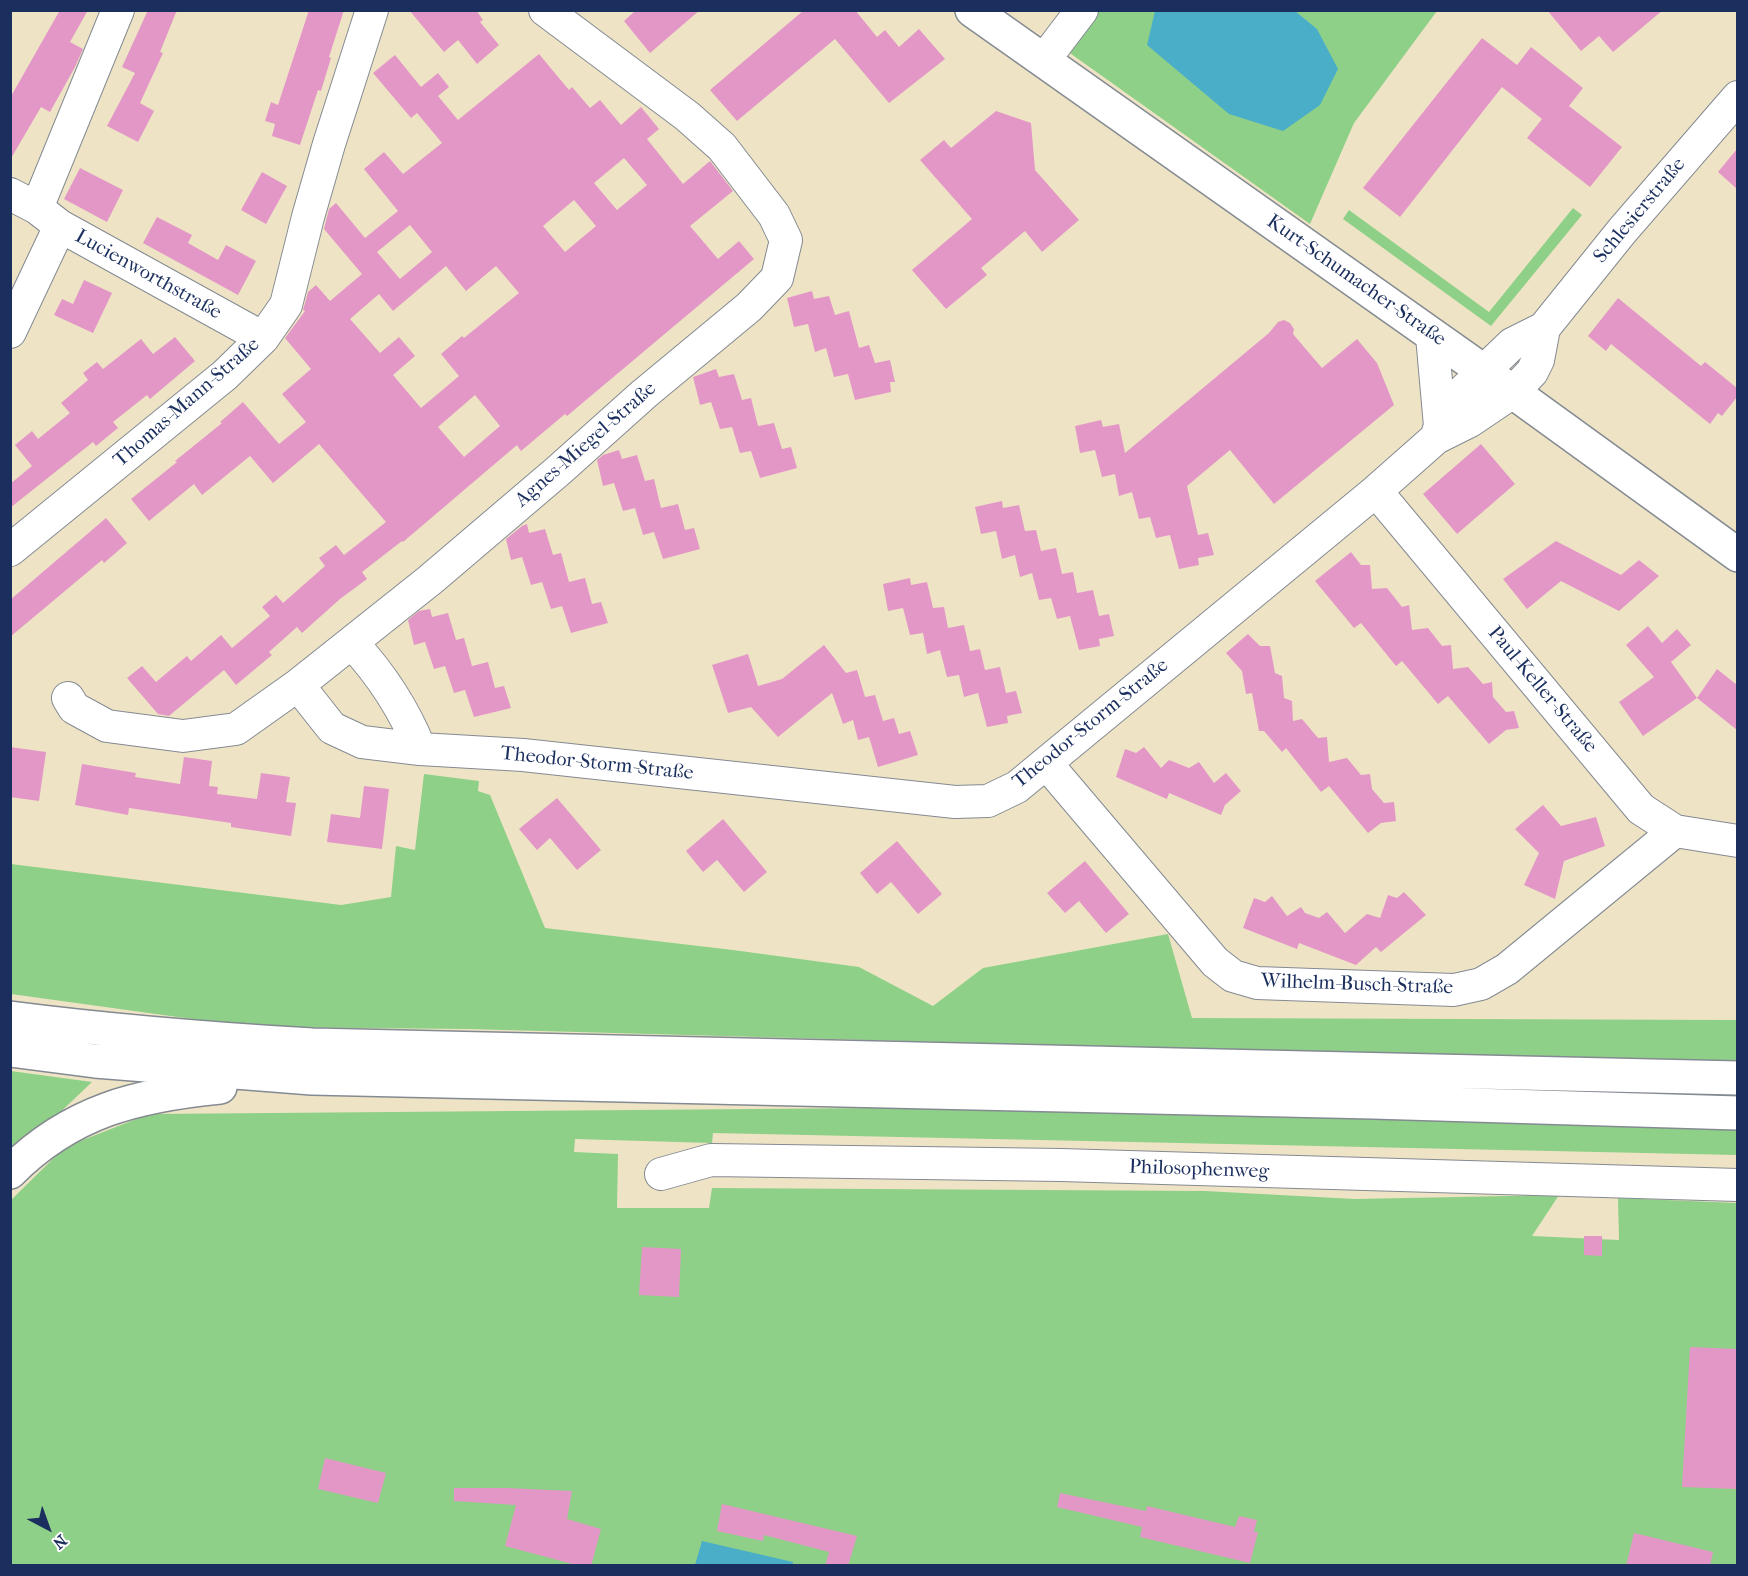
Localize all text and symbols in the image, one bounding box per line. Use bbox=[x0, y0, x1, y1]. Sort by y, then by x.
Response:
street label: Schlesierstraße bbox=[1589, 153, 1691, 269]
street label: Kurt-Schumacher-Straße bbox=[1262, 210, 1450, 352]
street label: Lucienworthstraße bbox=[71, 225, 225, 325]
street label: Thomas-Mann-Straße bbox=[109, 333, 265, 473]
street label: Agnes-Miegel-Straße bbox=[511, 377, 661, 513]
street label: Paul-Keller-Straße bbox=[1482, 622, 1602, 758]
street label: Theodor-Storm-Straße bbox=[1008, 654, 1174, 794]
street label: Theodor-Storm-Straße bbox=[500, 742, 694, 786]
street label: Wilhelm-Busch-Straße bbox=[1261, 970, 1453, 1000]
street label: Philosophenweg bbox=[1129, 1156, 1269, 1184]
north arrow bbox=[18, 1498, 78, 1558]
text: N bbox=[49, 1531, 71, 1553]

